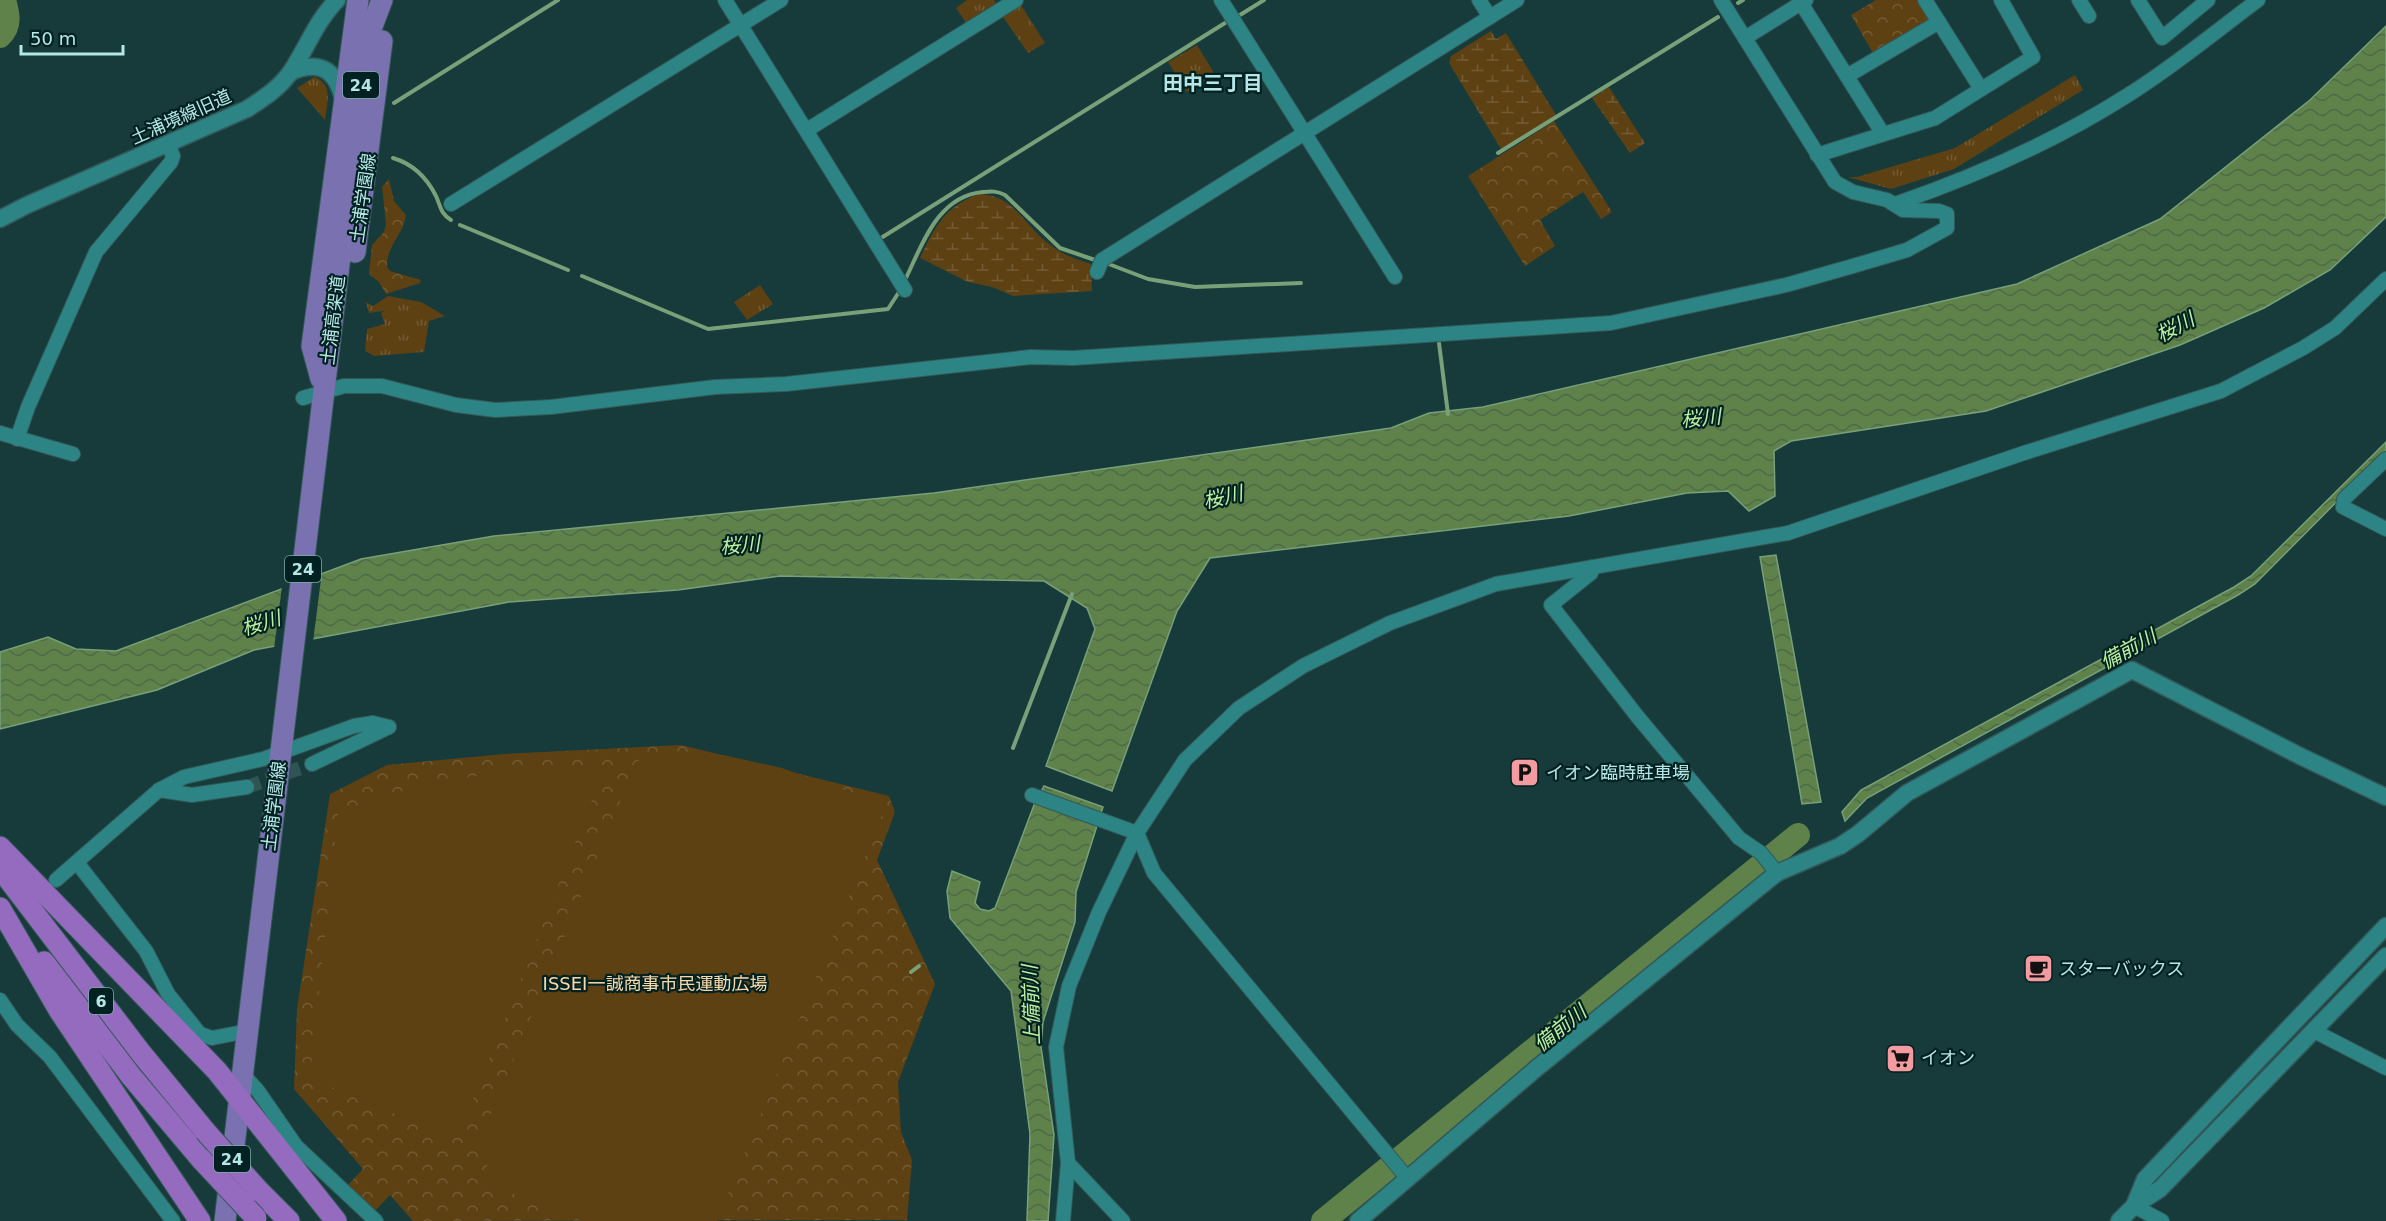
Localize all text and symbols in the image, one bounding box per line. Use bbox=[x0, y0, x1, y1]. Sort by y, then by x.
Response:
scale bar bbox=[21, 18, 123, 56]
text: 50 m bbox=[30, 28, 76, 49]
district label: 田中三丁目 bbox=[1163, 71, 1263, 95]
road number: 24 bbox=[343, 72, 379, 98]
street label: 土浦境線旧道 bbox=[127, 85, 234, 148]
street label: 土浦学園線 bbox=[346, 152, 379, 244]
street label: 土浦高架道 bbox=[317, 274, 348, 366]
water label: 桜川 bbox=[2152, 306, 2200, 347]
water label: 桜川 bbox=[1680, 404, 1724, 432]
water label: 桜川 bbox=[1201, 480, 1247, 513]
water label: 桜川 bbox=[719, 531, 763, 559]
road number: 24 bbox=[285, 556, 321, 582]
water label: 桜川 bbox=[238, 605, 286, 640]
water label: 備前川 bbox=[2096, 623, 2162, 674]
parking icon: イオン臨時駐車場 bbox=[1509, 757, 1541, 789]
street label: 土浦学園線 bbox=[258, 760, 289, 852]
place label: イオン臨時駐車場 bbox=[1546, 762, 1690, 783]
cafe icon: スターバックス bbox=[2022, 953, 2054, 985]
place label: スターバックス bbox=[2059, 958, 2184, 979]
water label: 上備前川 bbox=[1018, 963, 1044, 1045]
park label: ISSEI一誠商事市民運動広場 bbox=[543, 973, 767, 994]
road number: 6 bbox=[89, 988, 113, 1014]
water label: 備前川 bbox=[1529, 999, 1592, 1056]
supermarket icon: イオン bbox=[1884, 1042, 1916, 1074]
place label: イオン bbox=[1921, 1047, 1975, 1068]
road number: 24 bbox=[214, 1146, 250, 1172]

